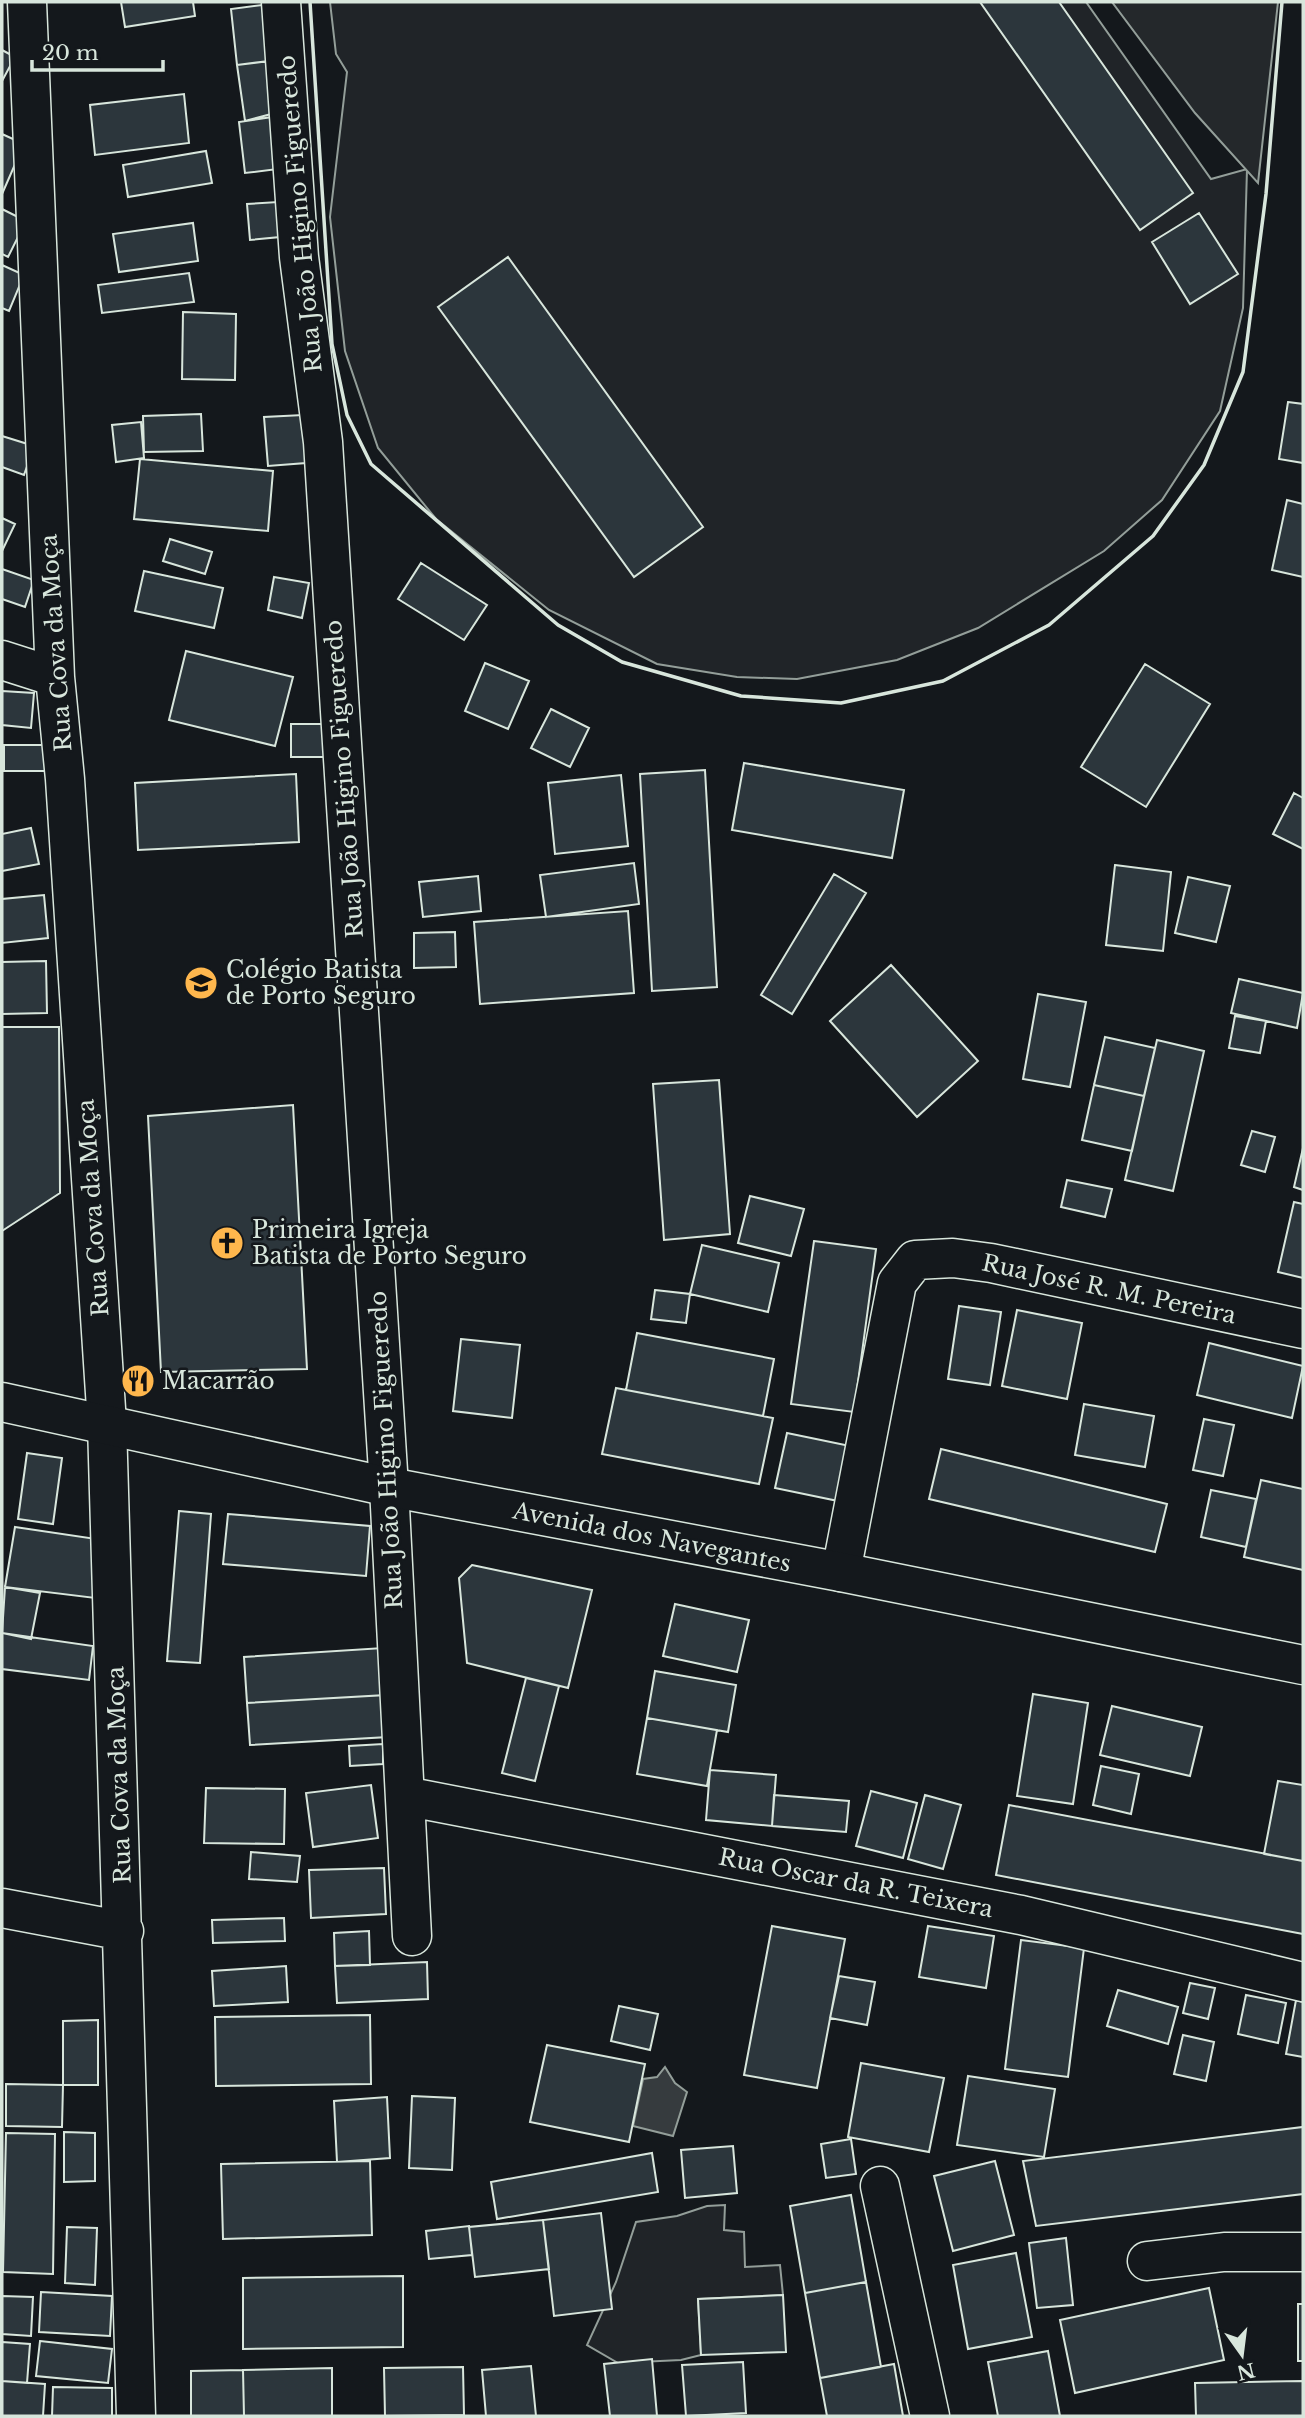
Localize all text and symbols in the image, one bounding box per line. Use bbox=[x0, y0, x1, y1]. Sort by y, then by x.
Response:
scale bar bbox=[32, 28, 163, 72]
text: 20 m bbox=[42, 40, 99, 66]
street label: Rua João Higino Figueredo bbox=[272, 54, 328, 374]
street label: Rua Cova da Moça bbox=[34, 533, 78, 753]
street label: Rua João Higino Figueredo bbox=[319, 619, 369, 939]
place label: Colégio Batista de Porto Seguro bbox=[226, 956, 416, 1010]
school or university icon: Colégio Batista de Porto Seguro bbox=[182, 964, 220, 1002]
street label: Rua Cova da Moça bbox=[71, 1098, 115, 1318]
place label: Primeira Igreja Batista de Porto Seguro bbox=[252, 1216, 527, 1270]
church icon: Primeira Igreja Batista de Porto Seguro bbox=[208, 1224, 246, 1262]
street label: Rua José R. M. Pereira bbox=[980, 1248, 1239, 1330]
street label: Rua João Higino Figueredo bbox=[364, 1290, 408, 1610]
restaurant icon: Macarrão bbox=[119, 1362, 157, 1400]
place label: Macarrão bbox=[162, 1367, 275, 1395]
street label: Avenida dos Navegantes bbox=[510, 1496, 793, 1578]
street label: Rua Cova da Moça bbox=[101, 1665, 137, 1884]
street label: Rua Oscar da R. Teixera bbox=[716, 1843, 996, 1923]
north arrow bbox=[1207, 2320, 1277, 2390]
text: N bbox=[1234, 2358, 1257, 2384]

